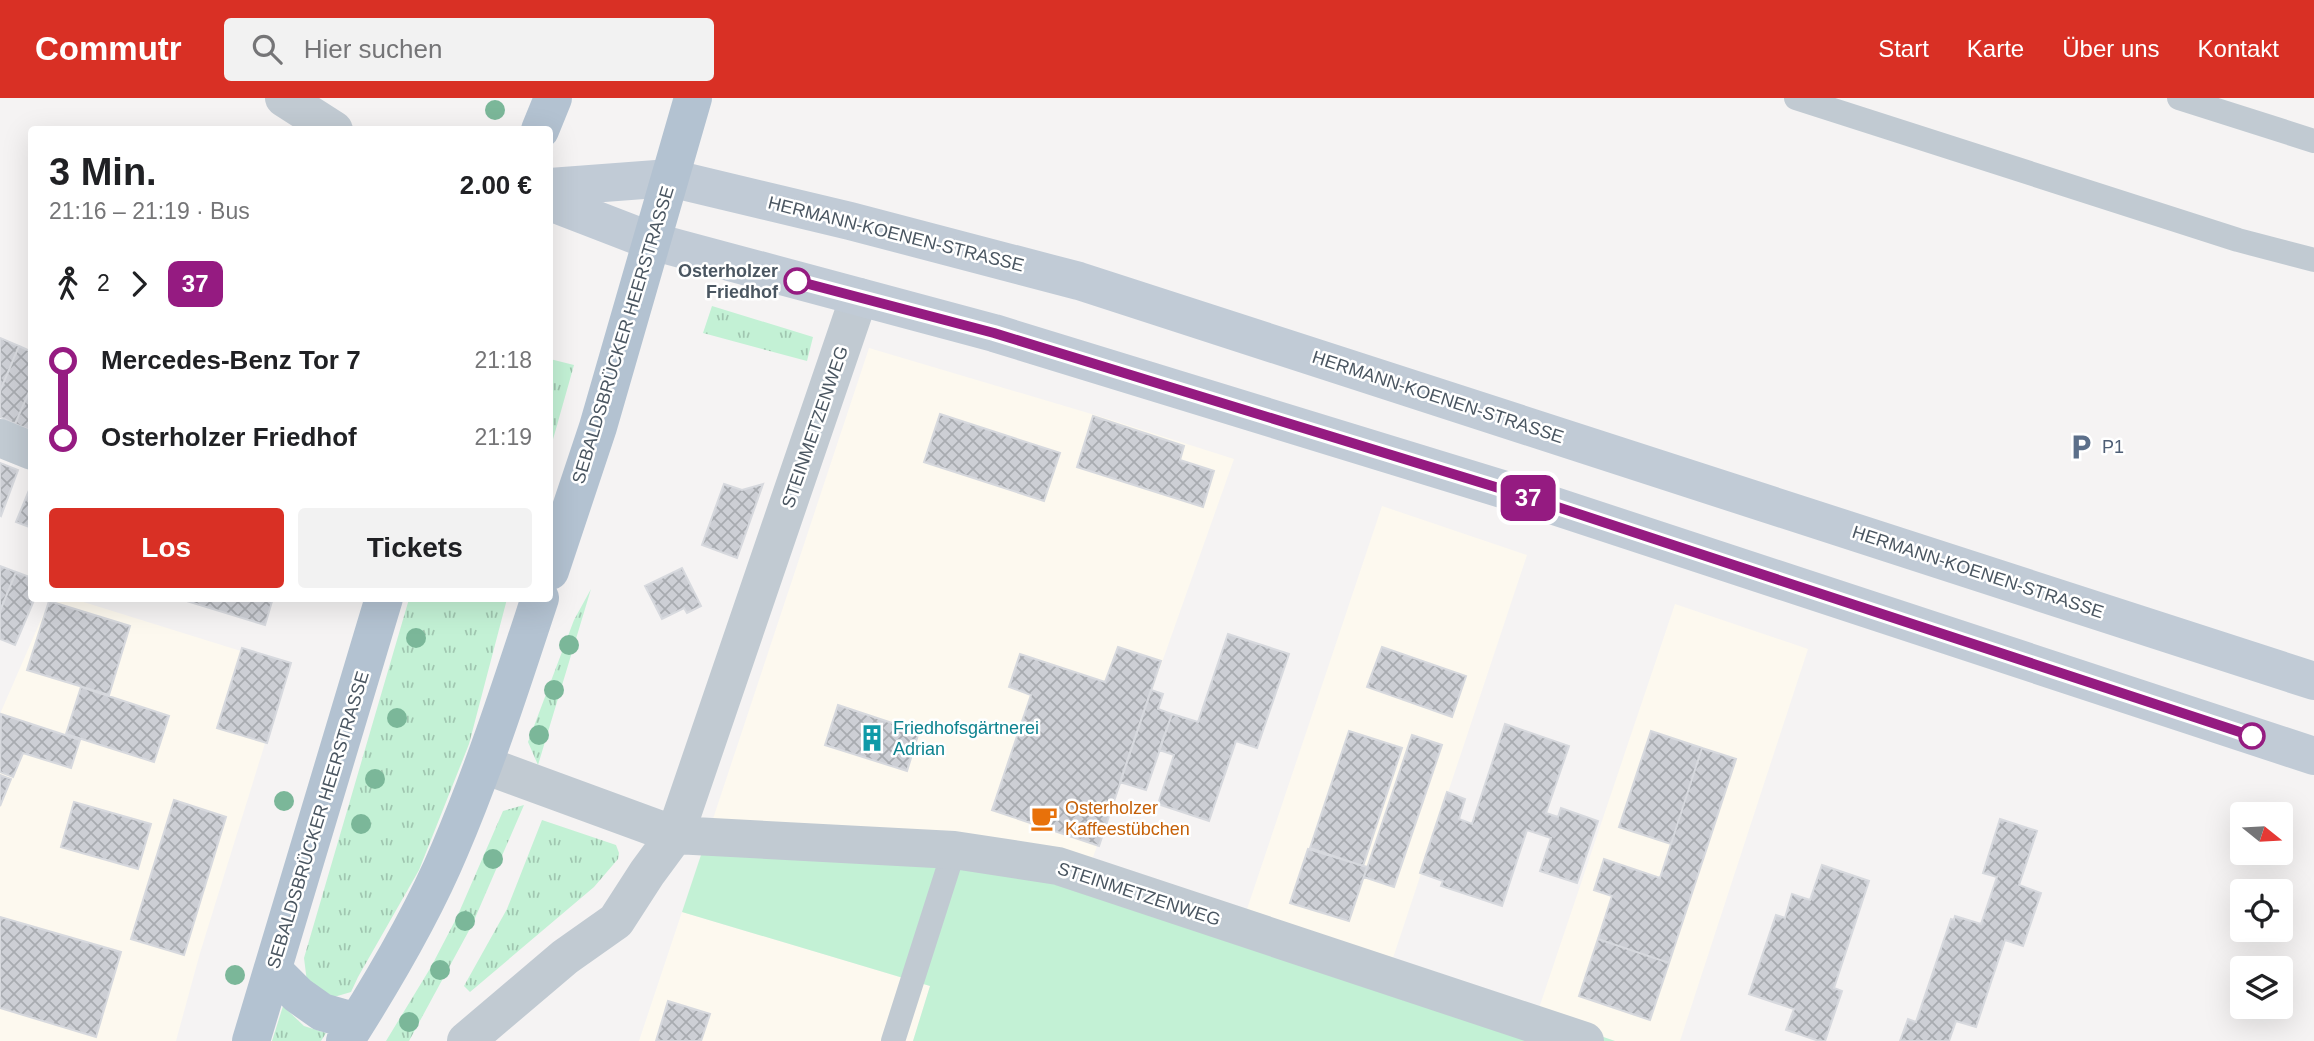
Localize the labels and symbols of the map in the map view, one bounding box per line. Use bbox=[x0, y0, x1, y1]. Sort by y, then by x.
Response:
street label: SEBALDSBRÜCKER HEERSTRASSE bbox=[568, 184, 678, 486]
street label: HERMANN-KOENEN-STRASSE bbox=[766, 192, 1026, 276]
place label: Osterholzer Friedhof bbox=[678, 261, 779, 302]
marker: Osterholzer Friedhof bbox=[784, 268, 810, 294]
street label: STEINMETZENWEG bbox=[778, 343, 852, 511]
street label: HERMANN-KOENEN-STRASSE bbox=[1310, 347, 1566, 447]
parking icon: P1 bbox=[2066, 432, 2096, 462]
place label: P1 bbox=[2102, 437, 2124, 457]
line badge: 37 bbox=[1496, 475, 1560, 521]
street label: HERMANN-KOENEN-STRASSE bbox=[1850, 522, 2106, 622]
street label: SEBALDSBRÜCKER HEERSTRASSE bbox=[263, 669, 373, 971]
place label: Friedhofsgärtnerei Adrian bbox=[893, 718, 1039, 759]
building icon: Friedhofsgärtnerei Adrian bbox=[857, 723, 887, 753]
unlabelled marker bbox=[2239, 723, 2265, 749]
place label: Osterholzer Kaffeestübchen bbox=[1065, 798, 1190, 839]
north arrow bbox=[2230, 802, 2292, 864]
cafe icon: Osterholzer Kaffeestübchen bbox=[1029, 803, 1059, 833]
street label: STEINMETZENWEG bbox=[1055, 858, 1223, 930]

